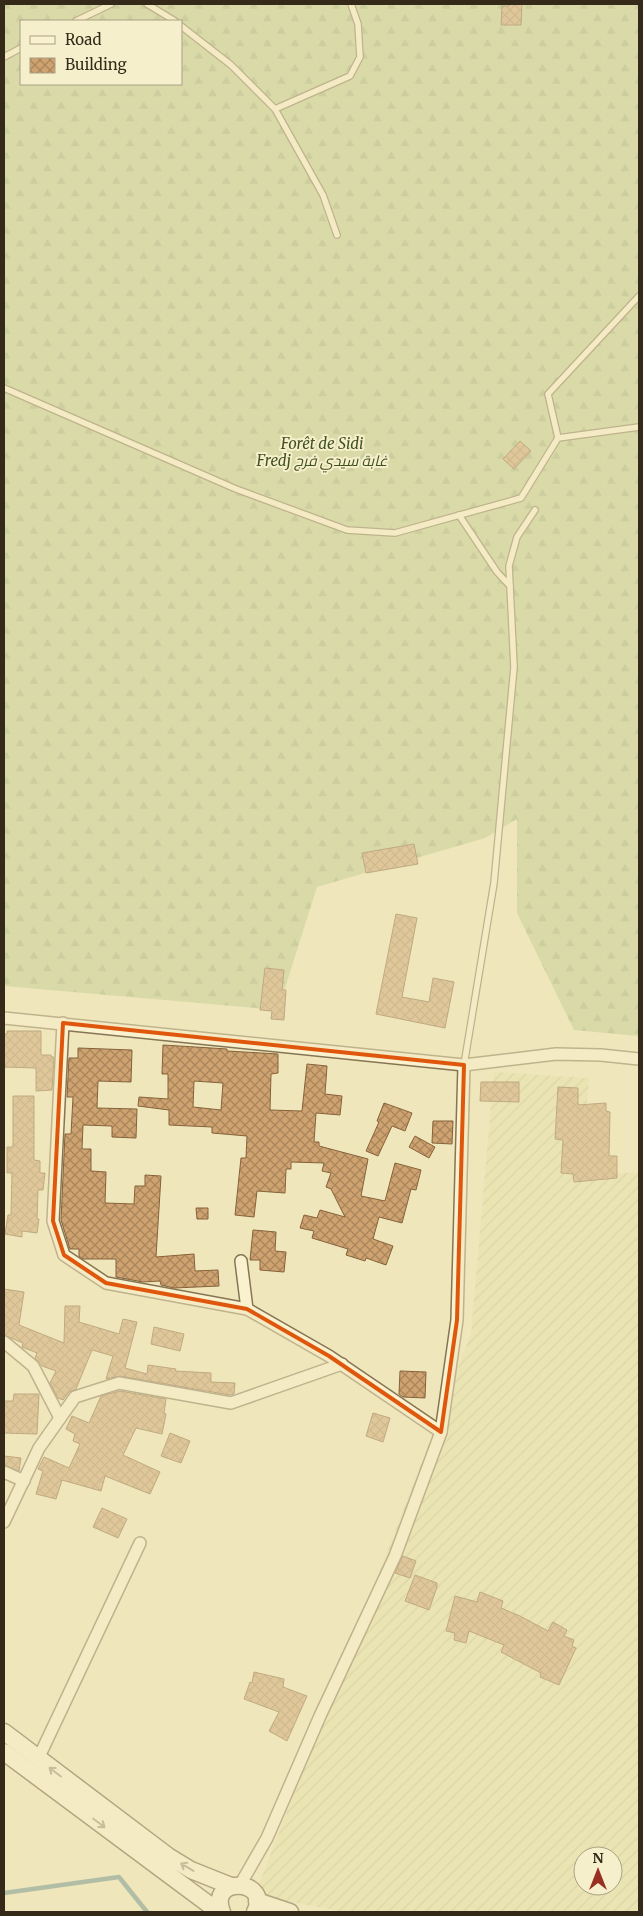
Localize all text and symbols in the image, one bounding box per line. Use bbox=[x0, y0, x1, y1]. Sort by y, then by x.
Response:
legend bbox=[20, 20, 182, 85]
text: Road bbox=[65, 30, 101, 49]
text: Building bbox=[65, 55, 127, 74]
park label: Forêt de Sidi Fredj غابة سيدي فرج bbox=[256, 434, 389, 473]
one-way arrow bbox=[49, 1766, 62, 1777]
one-way arrow bbox=[92, 1818, 106, 1828]
north arrow bbox=[573, 1846, 623, 1896]
text: N bbox=[592, 1849, 604, 1867]
one-way arrow bbox=[179, 1862, 194, 1872]

